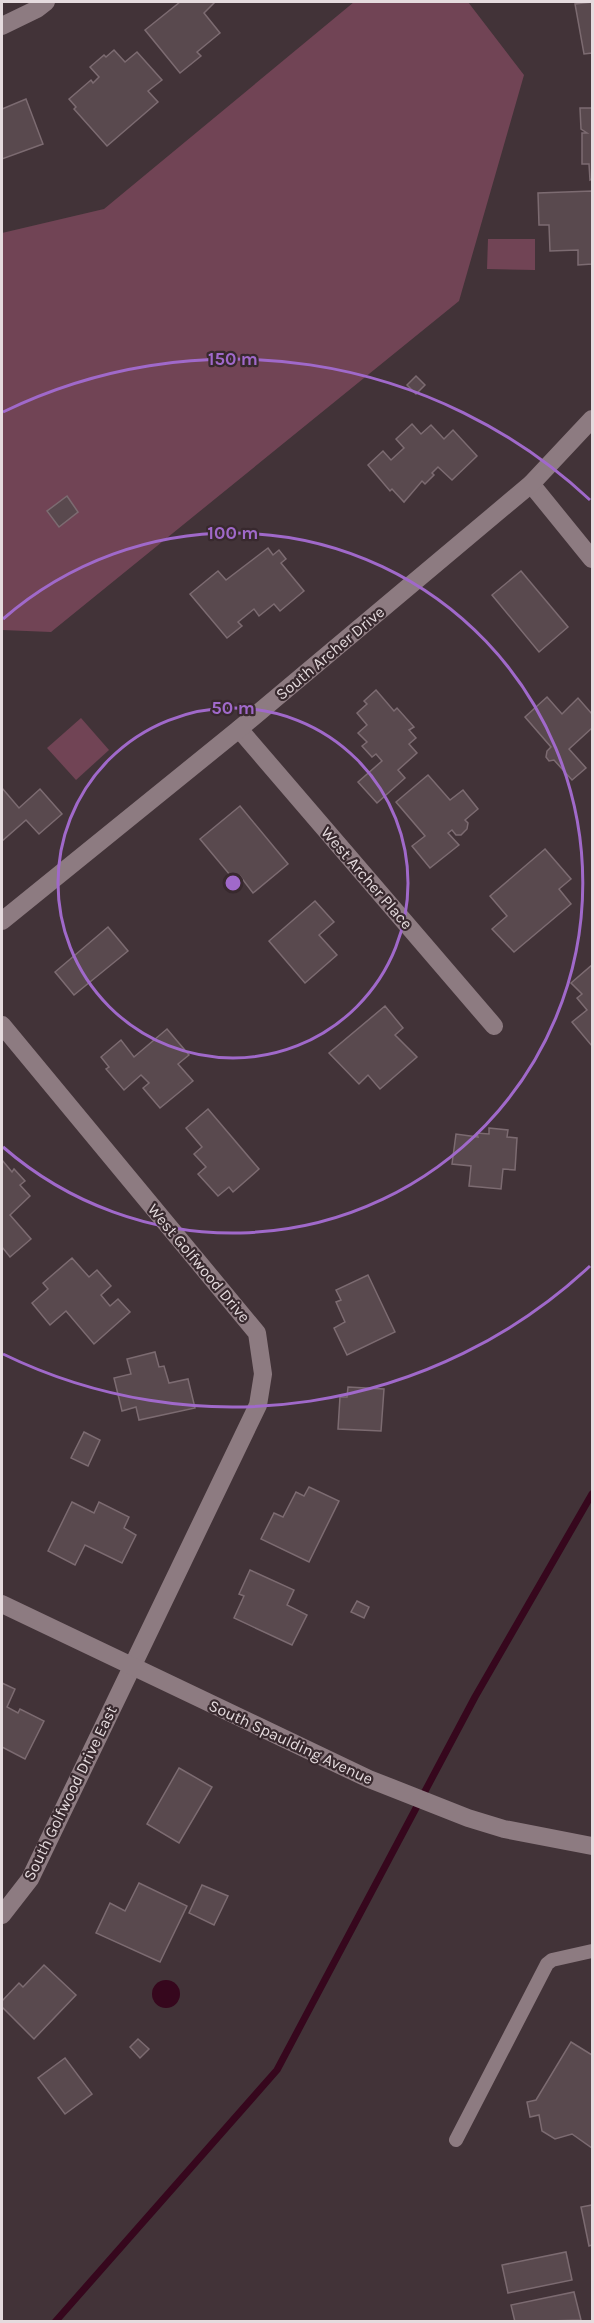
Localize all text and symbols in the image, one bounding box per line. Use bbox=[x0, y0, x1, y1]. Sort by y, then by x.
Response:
text: 150 m bbox=[208, 348, 258, 370]
text: 100 m bbox=[208, 522, 258, 544]
street label: South Archer Drive bbox=[272, 602, 388, 704]
text: 50 m bbox=[211, 697, 255, 719]
street label: West Archer Place bbox=[317, 823, 417, 933]
centre of rings bbox=[223, 873, 243, 893]
street label: West Golfwood Drive bbox=[144, 1200, 254, 1326]
street label: South Spaulding Avenue bbox=[206, 1696, 376, 1788]
street label: South Golfwood Drive East bbox=[19, 1702, 121, 1884]

